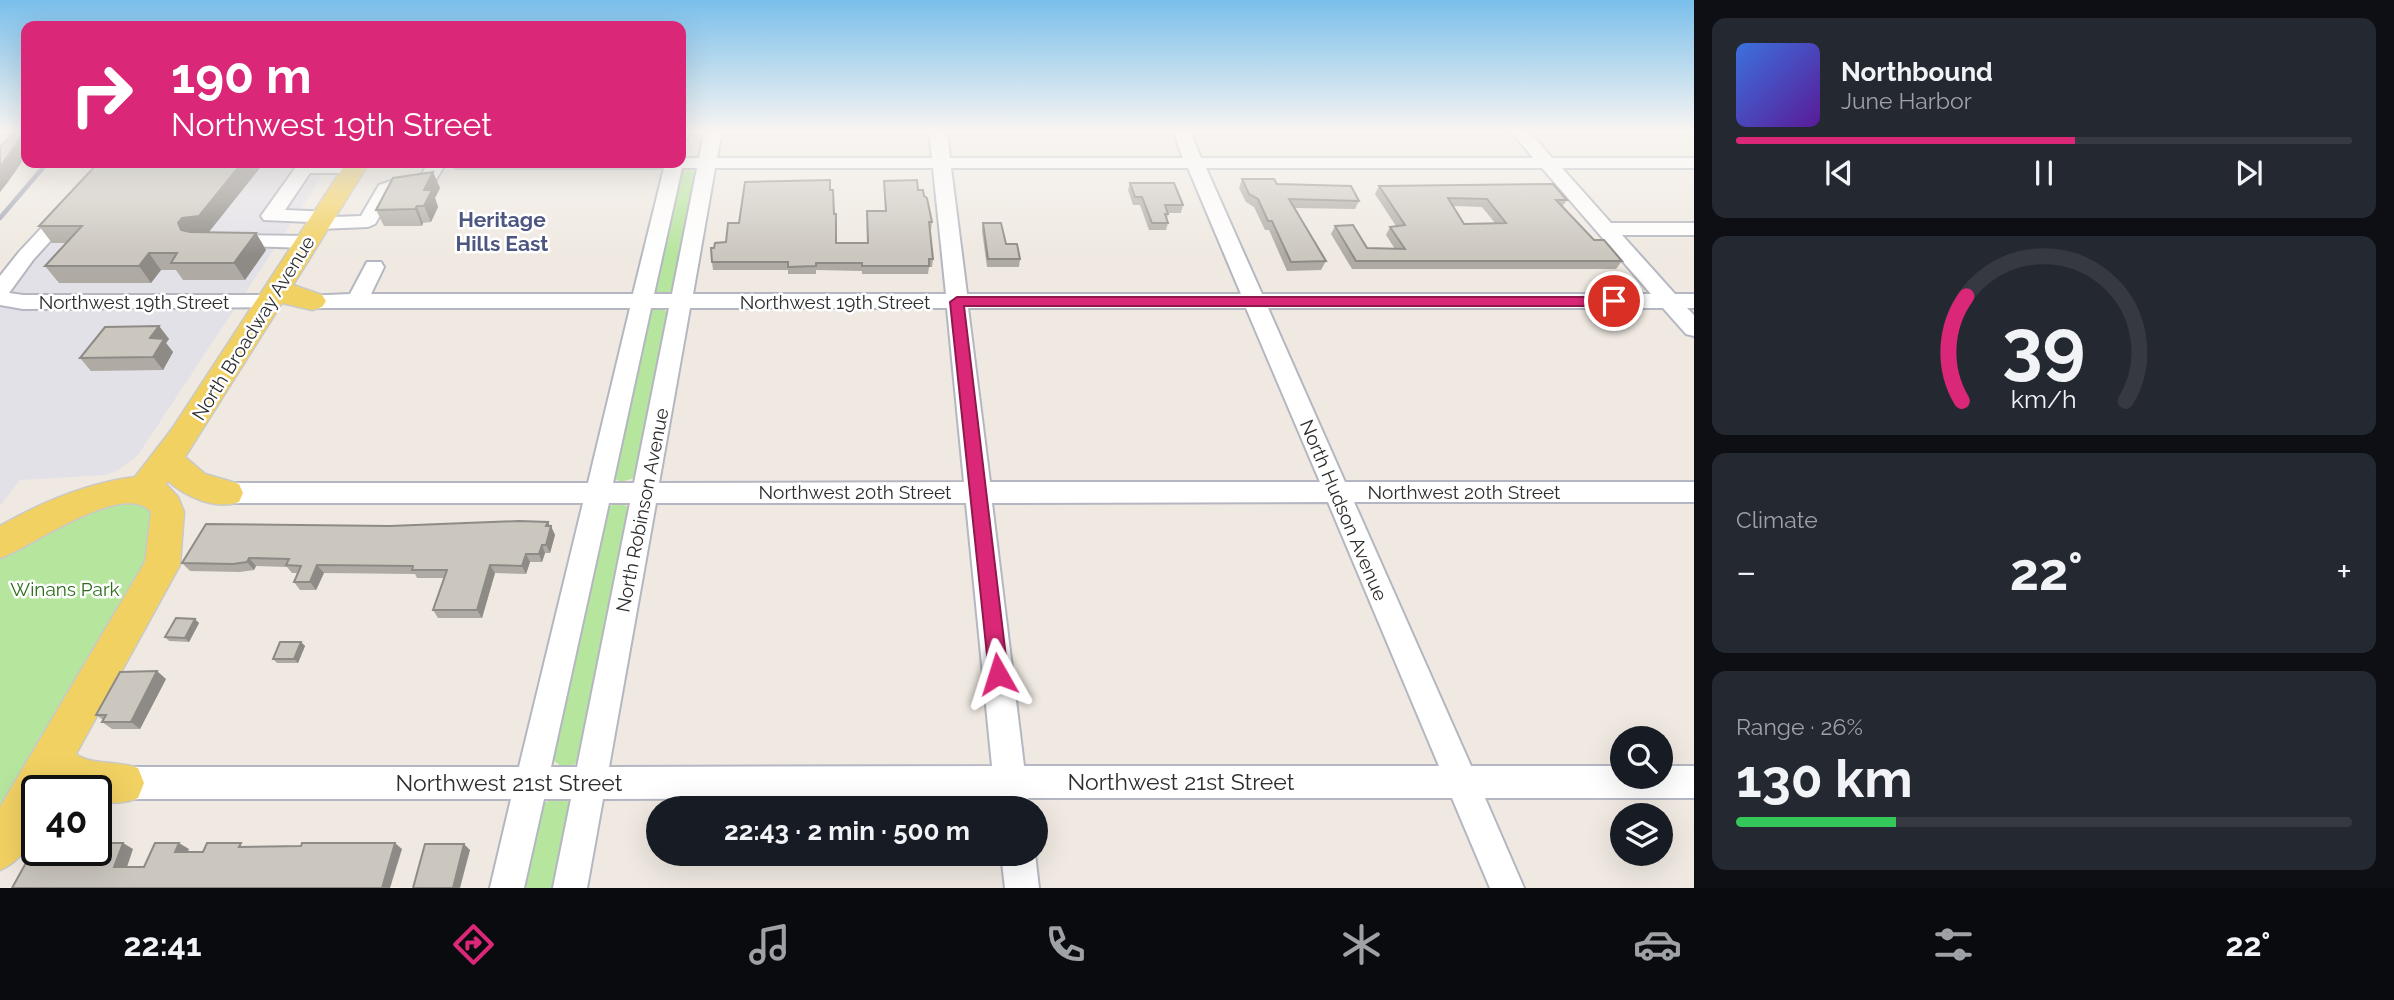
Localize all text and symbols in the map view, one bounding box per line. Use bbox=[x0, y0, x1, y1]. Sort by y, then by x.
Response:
text: 190 m bbox=[171, 47, 312, 104]
icon: right bbox=[56, 49, 147, 140]
text: Northbound bbox=[1841, 57, 1993, 87]
text: June Harbor bbox=[1841, 87, 1972, 114]
text: Northwest 19th Street bbox=[171, 106, 492, 143]
icon: previous bbox=[1820, 154, 1858, 192]
icon: pause bbox=[2025, 154, 2063, 192]
icon: next bbox=[2230, 154, 2268, 192]
district label: Heritage Hills East bbox=[456, 207, 548, 256]
street label: North Broadway Avenue bbox=[187, 232, 319, 424]
pin bbox=[1584, 271, 1644, 331]
icon: arrive bbox=[1595, 282, 1633, 320]
street label: Northwest 19th Street bbox=[39, 291, 230, 313]
street label: Northwest 19th Street bbox=[740, 291, 931, 313]
text: 39 bbox=[2002, 304, 2086, 389]
text: km/h bbox=[2011, 384, 2077, 414]
street label: North Robinson Avenue bbox=[611, 406, 673, 614]
street label: North Hudson Avenue bbox=[1296, 416, 1392, 604]
street label: Northwest 20th Street bbox=[759, 481, 952, 503]
street label: Northwest 20th Street bbox=[1368, 481, 1561, 503]
text: Climate bbox=[1736, 506, 1818, 533]
text: 22° bbox=[2010, 541, 2083, 602]
text: − bbox=[1736, 549, 1756, 594]
text: + bbox=[2336, 549, 2352, 594]
park label: Winans Park bbox=[10, 578, 120, 600]
position arrow bbox=[961, 637, 1035, 711]
text: Range · 26% bbox=[1736, 713, 1863, 740]
map controls bbox=[1610, 726, 1673, 866]
button: search bbox=[1610, 726, 1673, 789]
text: 130 km bbox=[1736, 748, 1913, 809]
street label: Northwest 21st Street bbox=[1068, 768, 1295, 795]
street label: Northwest 21st Street bbox=[396, 769, 623, 796]
speed limit sign: 40 bbox=[21, 775, 112, 866]
button: layers bbox=[1610, 803, 1673, 866]
text: 22:43 · 2 min · 500 m bbox=[724, 816, 970, 846]
icon: directions bbox=[449, 920, 498, 969]
icon: music bbox=[745, 920, 794, 969]
icon: phone bbox=[1041, 920, 1090, 969]
icon: climate bbox=[1337, 920, 1386, 969]
icon: car bbox=[1633, 920, 1682, 969]
icon: filters bbox=[1929, 920, 1978, 969]
text: 22:41 bbox=[124, 926, 202, 963]
text: 22° bbox=[2225, 926, 2270, 963]

